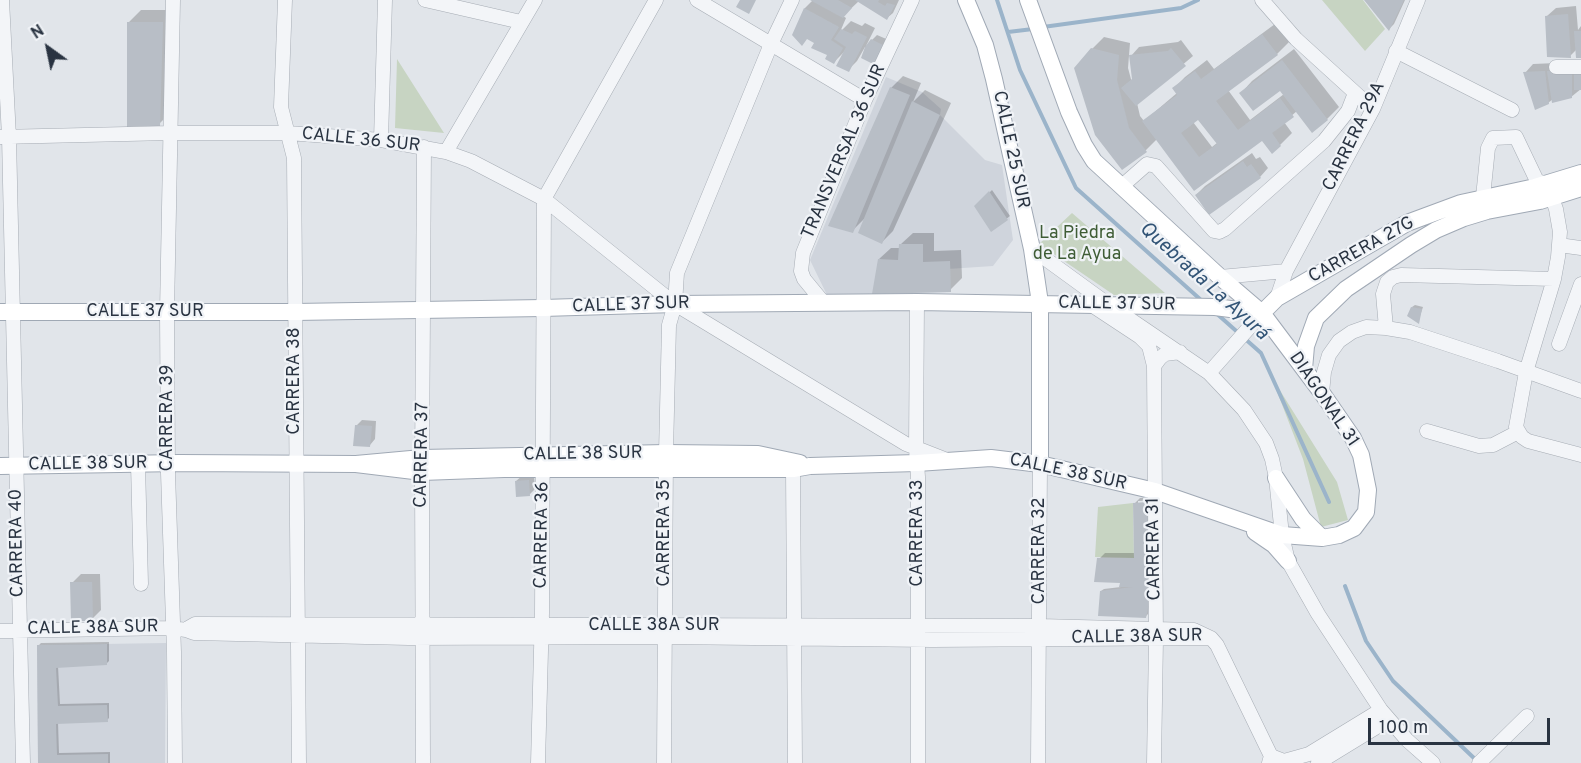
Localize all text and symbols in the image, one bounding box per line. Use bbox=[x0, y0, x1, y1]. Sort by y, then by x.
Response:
north arrow bbox=[18, 18, 78, 78]
text: N bbox=[28, 21, 48, 44]
street label: TRANSVERSAL 36 SUR bbox=[798, 61, 892, 243]
street label: CARRERA 29A bbox=[1319, 79, 1391, 195]
street label: CALLE 25 SUR bbox=[987, 89, 1033, 211]
street label: CALLE 36 SUR bbox=[301, 124, 421, 158]
street label: CARRERA 27G bbox=[1305, 213, 1419, 289]
water label: Quebrada La Ayurá bbox=[1133, 218, 1273, 346]
park label: La Piedra de La Ayua bbox=[1033, 223, 1121, 266]
street label: CALLE 37 SUR bbox=[572, 293, 690, 319]
street label: CALLE 37 SUR bbox=[1058, 293, 1176, 317]
street label: CALLE 37 SUR bbox=[86, 301, 204, 323]
street label: CARRERA 38 bbox=[284, 327, 306, 435]
street label: DIAGONAL 31 bbox=[1283, 348, 1363, 452]
street label: CARRERA 39 bbox=[157, 365, 179, 471]
street label: CARRERA 37 bbox=[411, 402, 435, 508]
street label: CALLE 38 SUR bbox=[523, 443, 643, 467]
street label: CALLE 38 SUR bbox=[1007, 450, 1129, 496]
street label: CALLE 38 SUR bbox=[28, 453, 148, 477]
street label: CARRERA 35 bbox=[654, 479, 676, 587]
street label: CARRERA 33 bbox=[907, 479, 929, 587]
street label: CARRERA 36 bbox=[531, 481, 555, 589]
street label: CARRERA 40 bbox=[6, 489, 30, 597]
street label: CARRERA 32 bbox=[1029, 497, 1051, 605]
street label: CARRERA 31 bbox=[1143, 497, 1167, 601]
street label: CALLE 38A SUR bbox=[588, 615, 720, 637]
street label: CALLE 38A SUR bbox=[27, 617, 159, 641]
street label: CALLE 38A SUR bbox=[1071, 626, 1203, 650]
scale bar bbox=[1371, 706, 1552, 744]
text: 100 m bbox=[1379, 717, 1428, 740]

